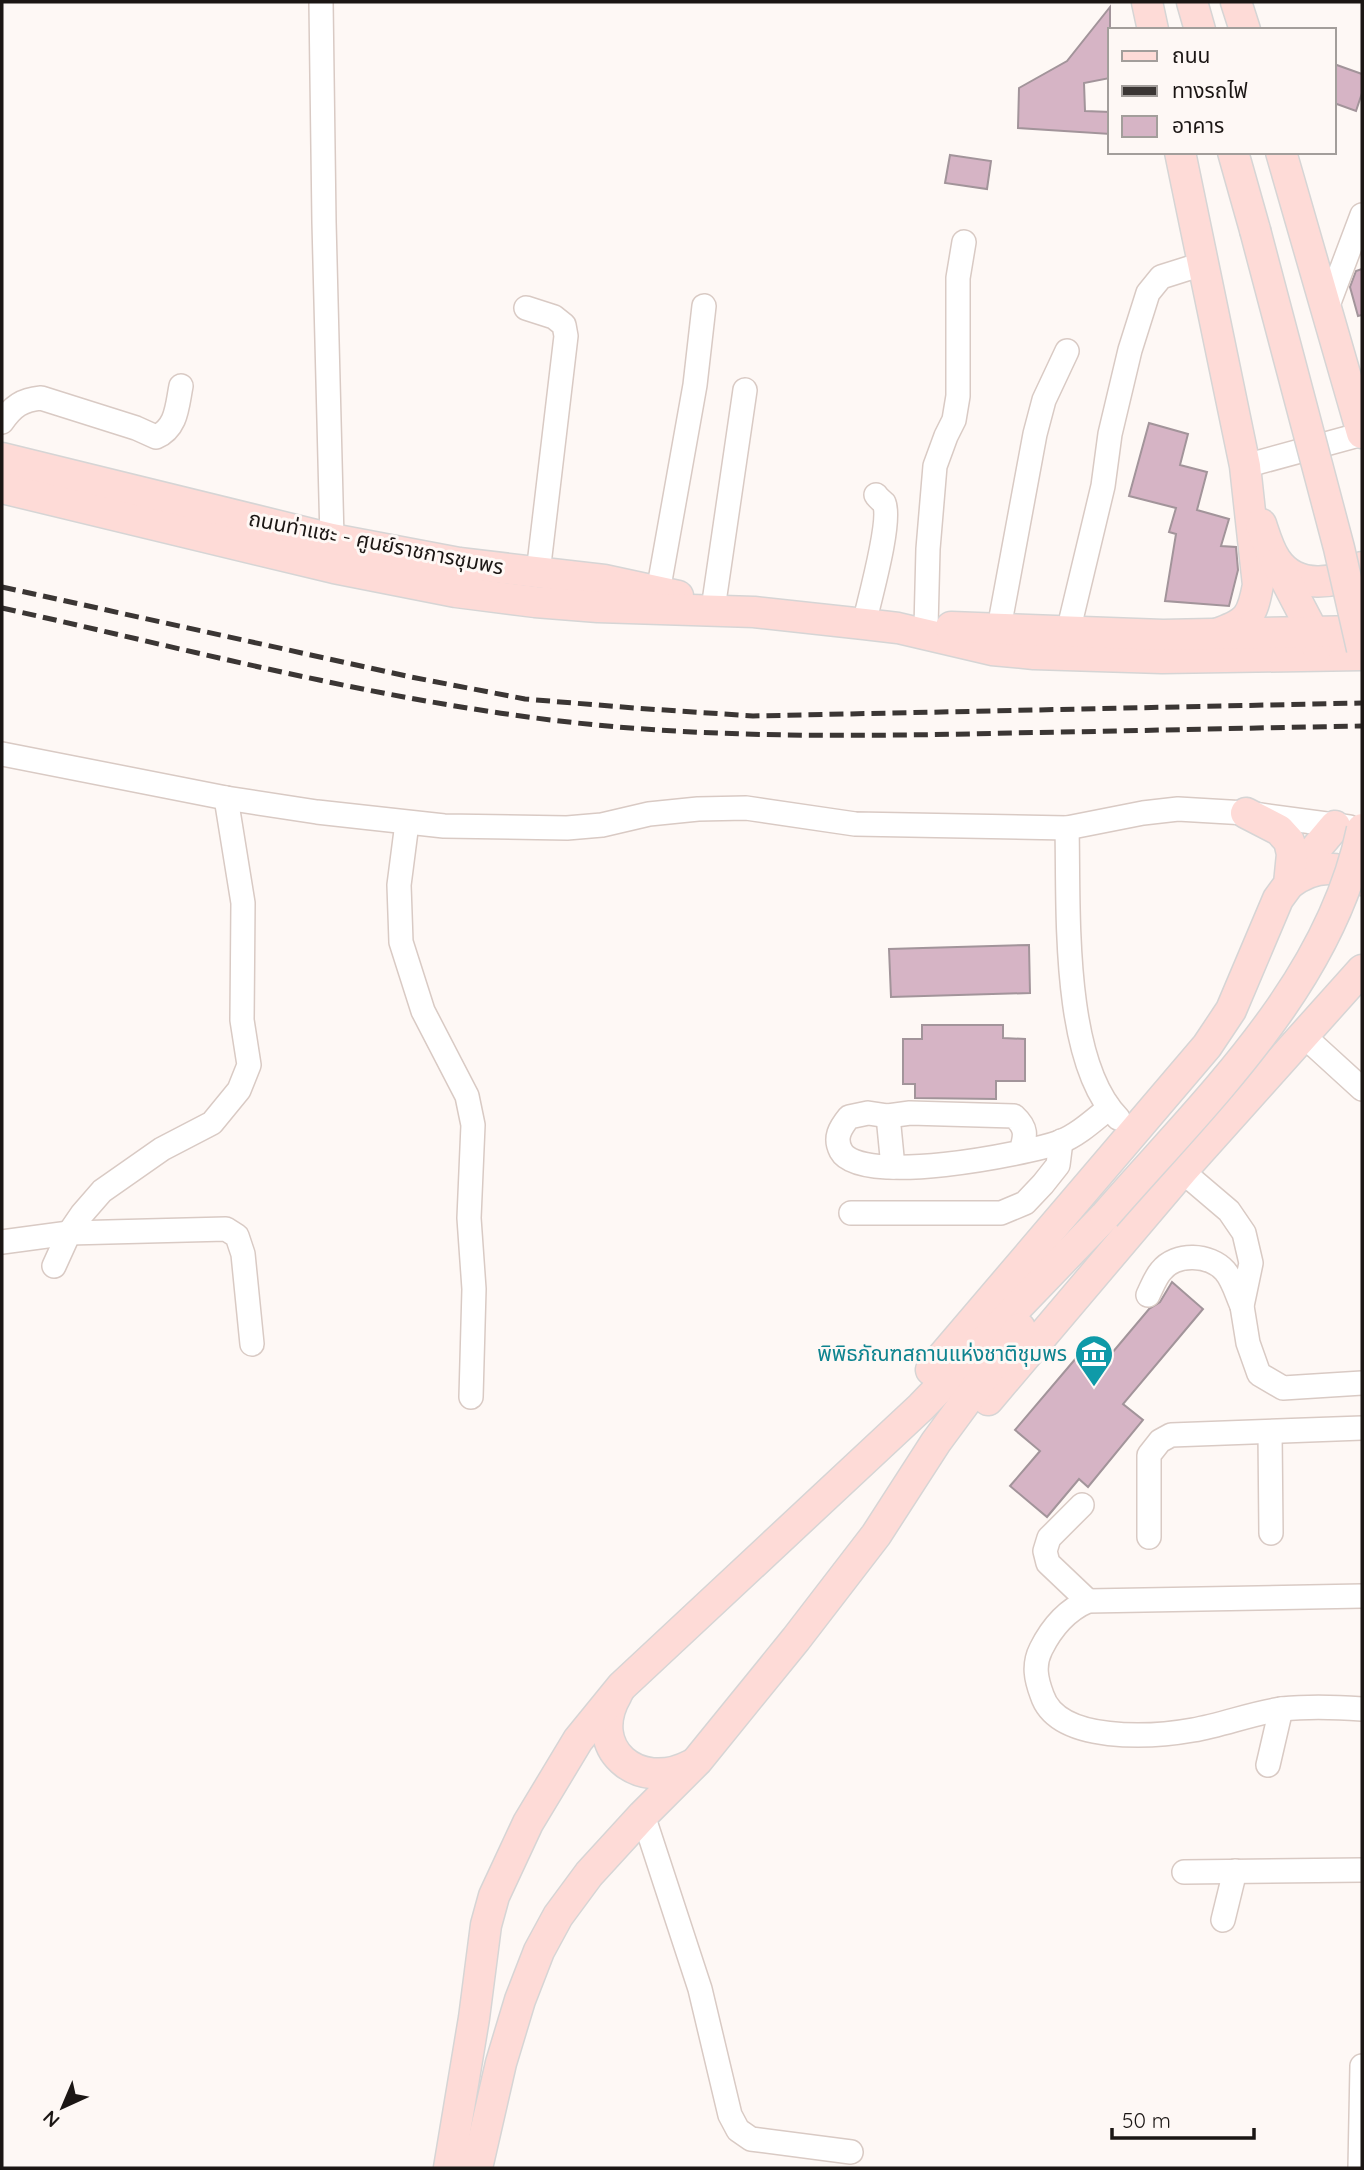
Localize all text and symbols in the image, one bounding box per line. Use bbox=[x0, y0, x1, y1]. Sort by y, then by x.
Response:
legend bbox=[1108, 28, 1336, 154]
text: ถนน bbox=[1172, 42, 1210, 68]
text: ทางรถไฟ bbox=[1172, 77, 1248, 103]
text: อาคาร bbox=[1172, 112, 1224, 138]
street label: ถนนท่าแซะ - ศูนย์ราชการชุมพร bbox=[246, 505, 506, 581]
museum icon: พิพิธภัณฑสถานแห่งชาติชุมพร bbox=[1073, 1333, 1115, 1388]
place label: พิพิธภัณฑสถานแห่งชาติชุมพร bbox=[817, 1340, 1067, 1367]
north arrow bbox=[28, 2072, 98, 2142]
scale bar bbox=[1112, 2096, 1254, 2140]
text: N bbox=[38, 2106, 65, 2133]
text: 50 m bbox=[1122, 2107, 1171, 2133]

